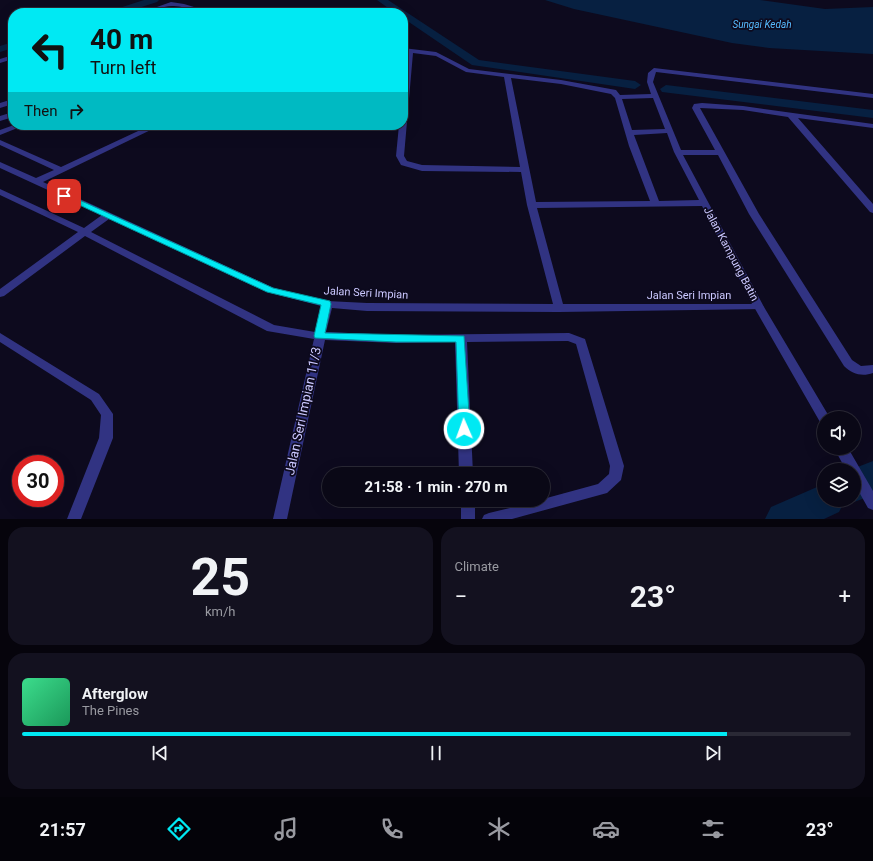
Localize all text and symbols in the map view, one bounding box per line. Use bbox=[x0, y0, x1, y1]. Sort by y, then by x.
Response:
water label: Sungai Kedah bbox=[732, 19, 792, 30]
text: 40 m bbox=[90, 23, 153, 56]
icon: left bbox=[24, 24, 76, 76]
text: Turn left bbox=[90, 57, 156, 78]
icon: right bbox=[65, 100, 87, 122]
text: Then bbox=[24, 102, 57, 120]
pin bbox=[47, 179, 81, 213]
icon: arrive bbox=[53, 185, 75, 207]
street label: Jalan Kampung Batin bbox=[701, 205, 761, 303]
street label: Jalan Seri Impian bbox=[323, 284, 409, 302]
street label: Jalan Seri Impian bbox=[647, 289, 731, 302]
street label: Jalan Seri Impian 11/3 bbox=[282, 346, 324, 476]
position arrow bbox=[443, 408, 485, 450]
map controls bbox=[817, 411, 861, 507]
button: sound bbox=[817, 411, 861, 455]
speed limit sign: 30 bbox=[12, 455, 64, 507]
button: layers bbox=[817, 463, 861, 507]
text: 21:58 · 1 min · 270 m bbox=[365, 478, 507, 496]
text: 25 bbox=[190, 547, 250, 608]
text: Climate bbox=[455, 559, 499, 574]
text: 23° bbox=[630, 579, 676, 614]
text: − bbox=[455, 584, 467, 609]
text: + bbox=[839, 584, 851, 609]
text: km/h bbox=[205, 604, 236, 619]
text: Afterglow bbox=[82, 685, 148, 703]
text: The Pines bbox=[82, 703, 139, 718]
icon: previous bbox=[149, 742, 171, 764]
icon: pause bbox=[425, 742, 447, 764]
icon: next bbox=[702, 742, 724, 764]
icon: directions bbox=[165, 815, 193, 843]
icon: music bbox=[272, 815, 300, 843]
icon: phone bbox=[378, 815, 406, 843]
icon: climate bbox=[485, 815, 513, 843]
icon: car bbox=[592, 815, 620, 843]
icon: filters bbox=[699, 815, 727, 843]
text: 21:57 bbox=[39, 819, 86, 840]
text: 23° bbox=[806, 819, 834, 840]

